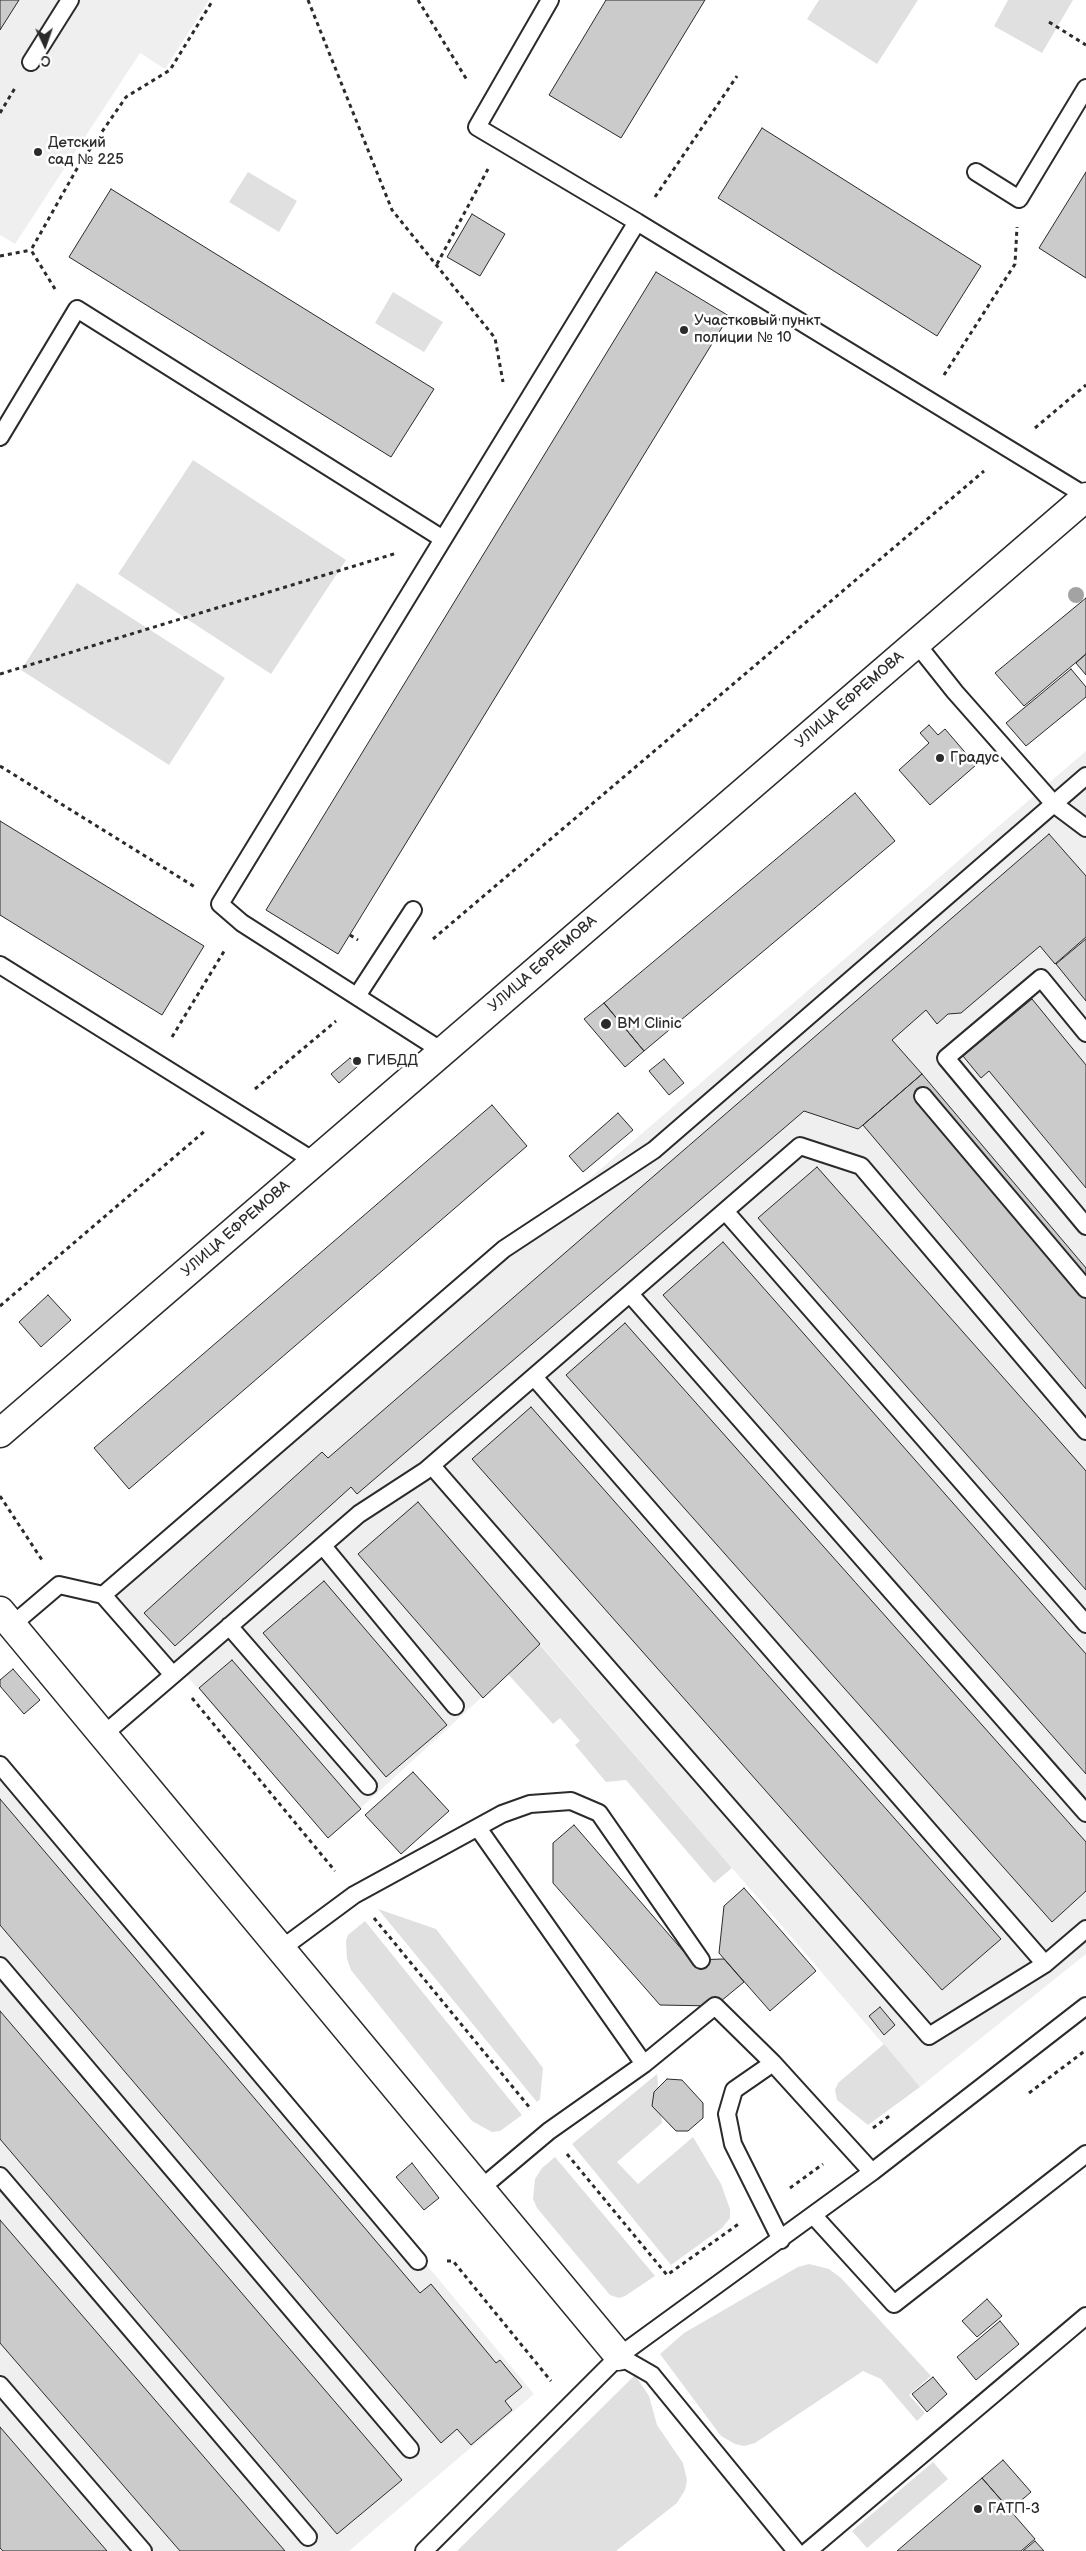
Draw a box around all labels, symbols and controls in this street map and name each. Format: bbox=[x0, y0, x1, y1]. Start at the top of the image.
north arrow bbox=[20, 20, 70, 70]
text: С bbox=[41, 52, 51, 69]
place label: Детский сад № 225 bbox=[48, 134, 124, 169]
marker: Детский сад № 225 bbox=[32, 146, 44, 158]
place label: Участковый пункт полиции № 10 bbox=[694, 312, 821, 347]
marker: Участковый пункт полиции № 10 bbox=[678, 324, 690, 336]
street label: УЛИЦА ЕФРЕМОВА bbox=[792, 648, 908, 752]
place label: Градус bbox=[950, 749, 999, 767]
marker: Градус bbox=[934, 752, 946, 764]
street label: УЛИЦА ЕФРЕМОВА bbox=[485, 912, 601, 1016]
place label: BM Clinic bbox=[617, 1015, 682, 1033]
marker: BM Clinic bbox=[599, 1017, 613, 1031]
place label: ГИБДД bbox=[367, 1052, 418, 1070]
marker: ГИБДД bbox=[351, 1055, 363, 1067]
street label: УЛИЦА ЕФРЕМОВА bbox=[178, 1177, 294, 1281]
place label: ГАТП-3 bbox=[988, 2500, 1040, 2518]
marker: ГАТП-3 bbox=[972, 2503, 984, 2515]

